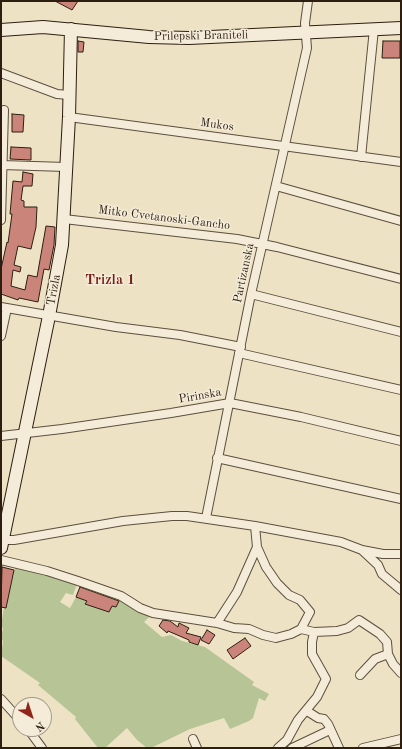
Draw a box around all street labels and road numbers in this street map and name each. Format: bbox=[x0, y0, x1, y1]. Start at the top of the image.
street label: Prilepski Braniteli bbox=[154, 28, 248, 44]
street label: Mukos bbox=[199, 116, 235, 134]
street label: Mitko Cvetanoski-Gancho bbox=[97, 203, 231, 233]
street label: Partizanska bbox=[231, 242, 257, 304]
street label: Trizla bbox=[44, 273, 64, 307]
street label: Pirinska bbox=[177, 385, 223, 407]

